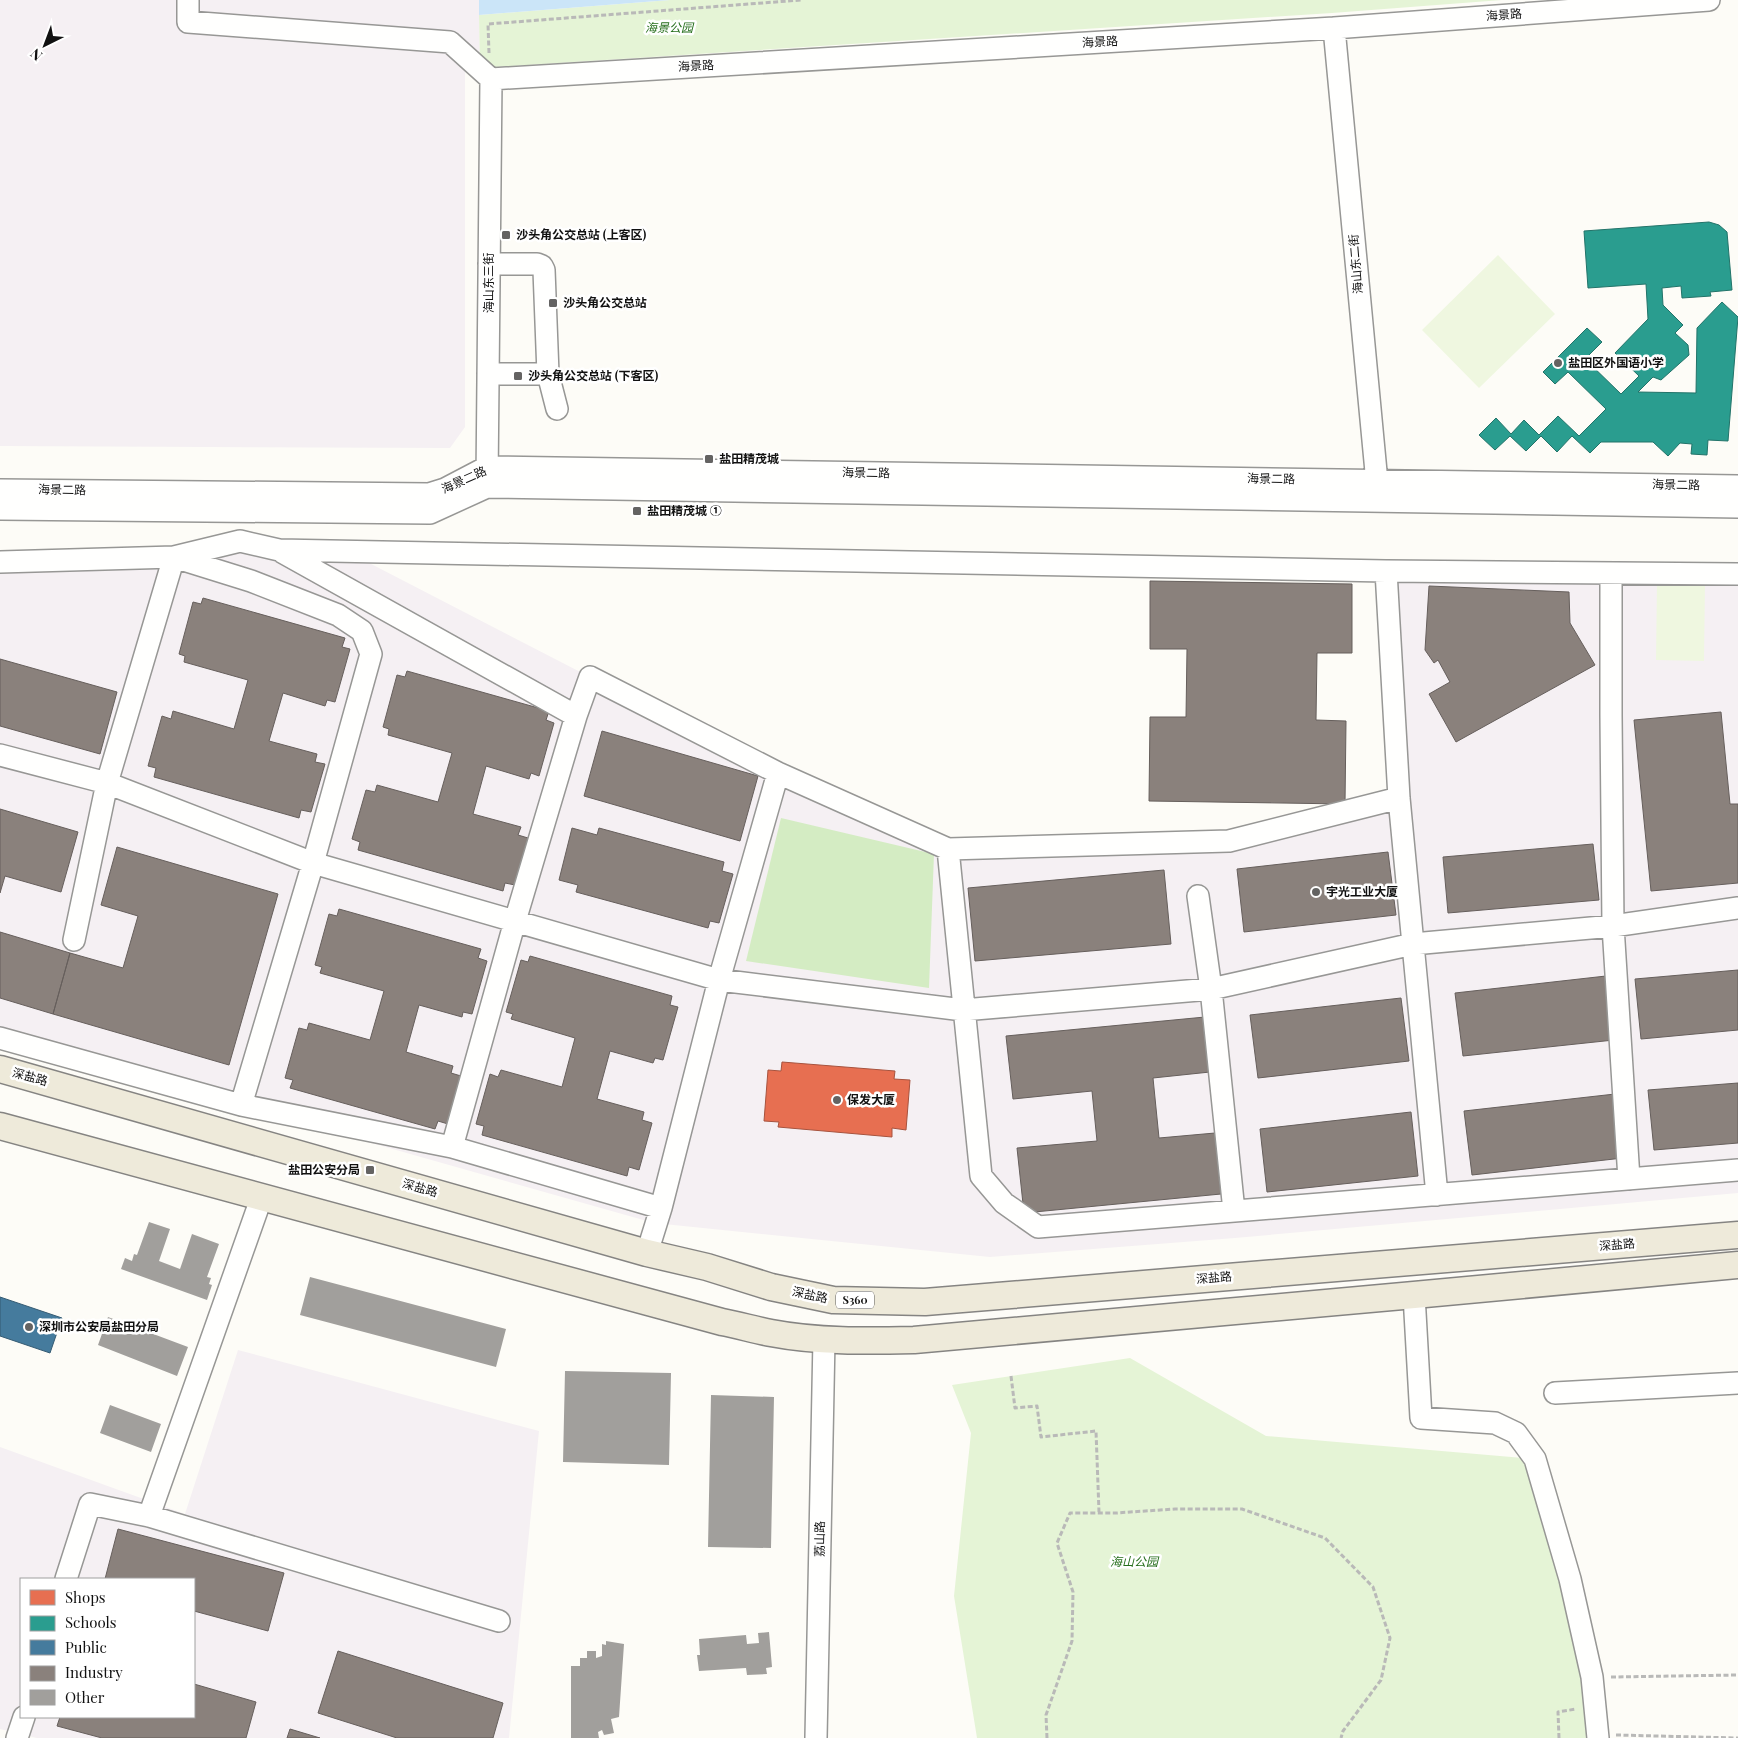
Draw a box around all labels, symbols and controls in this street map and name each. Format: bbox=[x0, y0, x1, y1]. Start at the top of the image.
street label: 海景路 bbox=[1485, 5, 1522, 23]
park label: 海景公园 bbox=[645, 19, 695, 35]
north arrow bbox=[20, 20, 70, 70]
street label: 海景路 bbox=[1082, 32, 1118, 50]
text: N bbox=[26, 45, 46, 65]
street label: 海景路 bbox=[678, 56, 714, 74]
place label: 沙头角公交总站 (上客区) bbox=[516, 226, 647, 242]
marker: 沙头角公交总站 (上客区) bbox=[500, 229, 512, 241]
street label: 海山东二街 bbox=[1344, 233, 1366, 295]
street label: 海山东三街 bbox=[480, 253, 496, 313]
place label: 沙头角公交总站 bbox=[563, 294, 647, 310]
marker: 沙头角公交总站 bbox=[547, 297, 559, 309]
place label: 盐田区外国语小学 bbox=[1568, 354, 1664, 370]
marker: 盐田区外国语小学 bbox=[1552, 357, 1564, 369]
place label: 沙头角公交总站 (下客区) bbox=[528, 367, 659, 383]
marker: 沙头角公交总站 (下客区) bbox=[512, 370, 524, 382]
place label: 盐田精茂城 bbox=[719, 450, 779, 466]
marker: 盐田精茂城 bbox=[703, 453, 715, 465]
street label: 海景二路 bbox=[438, 462, 489, 496]
street label: 海景二路 bbox=[842, 464, 890, 480]
street label: 海景二路 bbox=[1247, 470, 1295, 486]
street label: 海景二路 bbox=[1652, 476, 1700, 492]
street label: 海景二路 bbox=[38, 481, 86, 497]
place label: 盐田精茂城 ① bbox=[647, 502, 722, 518]
marker: 盐田精茂城 ① bbox=[631, 505, 643, 517]
place label: 宇光工业大厦 bbox=[1326, 883, 1398, 899]
marker: 宇光工业大厦 bbox=[1310, 886, 1322, 898]
street label: 深盐路 bbox=[11, 1064, 50, 1088]
place label: 保发大厦 bbox=[847, 1091, 895, 1107]
marker: 保发大厦 bbox=[831, 1094, 843, 1106]
place label: 盐田公安分局 bbox=[288, 1161, 360, 1177]
marker: 盐田公安分局 bbox=[364, 1164, 376, 1176]
street label: 深盐路 bbox=[401, 1174, 440, 1200]
street label: 深盐路 bbox=[1598, 1234, 1636, 1254]
street label: 深盐路 bbox=[1195, 1267, 1233, 1287]
street label: 深盐路 bbox=[791, 1282, 829, 1306]
road number: S360 bbox=[836, 1292, 874, 1308]
place label: 深圳市公安局盐田分局 bbox=[39, 1318, 159, 1334]
marker: 深圳市公安局盐田分局 bbox=[23, 1321, 35, 1333]
street label: 荔山路 bbox=[811, 1521, 827, 1557]
park label: 海山公园 bbox=[1110, 1553, 1160, 1569]
legend bbox=[20, 1578, 195, 1718]
text: Shops bbox=[65, 1587, 106, 1607]
text: Schools bbox=[65, 1612, 117, 1632]
text: Public bbox=[65, 1637, 107, 1657]
text: Industry bbox=[65, 1662, 123, 1682]
text: Other bbox=[65, 1687, 105, 1707]

